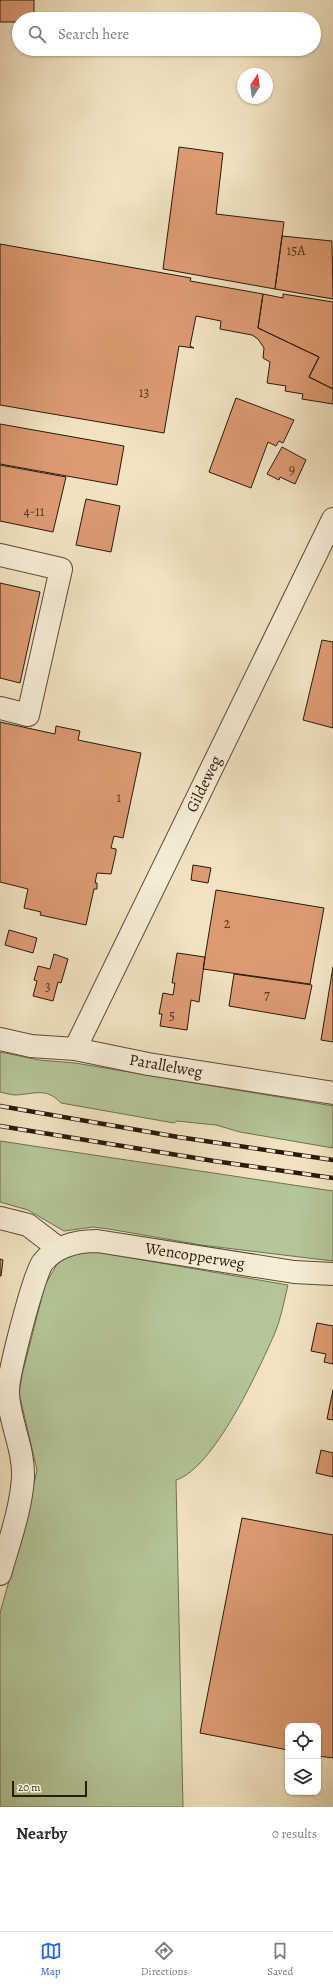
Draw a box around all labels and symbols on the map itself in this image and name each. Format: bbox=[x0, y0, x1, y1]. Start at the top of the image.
north arrow bbox=[237, 68, 273, 104]
house number: 15A bbox=[287, 241, 306, 260]
house number: 13 bbox=[139, 383, 149, 402]
house number: 9 bbox=[289, 460, 295, 479]
house number: 4-11 bbox=[23, 502, 45, 521]
street label: Gildeweg bbox=[181, 752, 227, 816]
house number: 1 bbox=[117, 788, 122, 807]
house number: 2 bbox=[224, 914, 231, 933]
house number: 3 bbox=[45, 977, 51, 996]
house number: 7 bbox=[264, 986, 270, 1005]
house number: 5 bbox=[169, 1006, 175, 1025]
street label: Parallelweg bbox=[127, 1049, 205, 1083]
street label: Wencopperweg bbox=[143, 1237, 246, 1275]
scale bar bbox=[12, 1779, 87, 1798]

